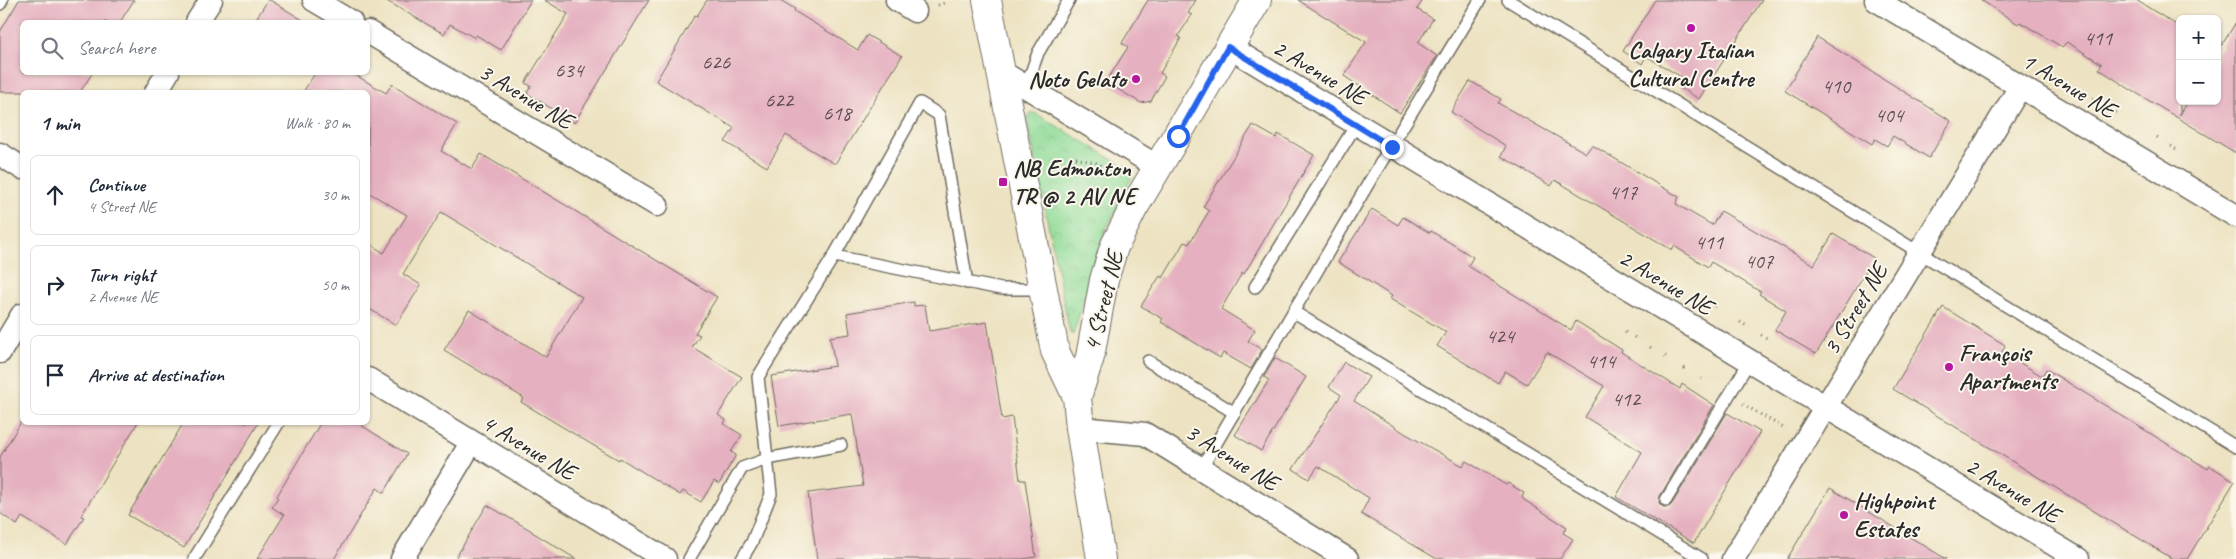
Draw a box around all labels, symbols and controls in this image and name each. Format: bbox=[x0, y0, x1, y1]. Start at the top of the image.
map controls bbox=[2176, 15, 2221, 105]
button: + bbox=[2176, 15, 2221, 60]
search box bbox=[20, 20, 370, 75]
marker: Calgary Italian Cultural Centre bbox=[1685, 22, 1697, 34]
house number: 411 bbox=[2084, 25, 2114, 51]
street label: 2 Avenue NE bbox=[1267, 32, 1375, 114]
icon: search bbox=[38, 34, 66, 62]
place label: Calgary Italian Cultural Centre bbox=[1628, 35, 1756, 93]
text: Search here bbox=[78, 36, 155, 60]
street label: 1 Avenue NE bbox=[2016, 45, 2124, 127]
house number: 626 bbox=[702, 49, 731, 75]
street label: 3 Avenue NE bbox=[473, 56, 581, 138]
house number: 634 bbox=[555, 57, 586, 83]
button: − bbox=[2176, 60, 2221, 105]
place label: Noto Gelato bbox=[1028, 64, 1128, 94]
marker: Noto Gelato bbox=[1130, 73, 1142, 85]
house number: 410 bbox=[1822, 73, 1852, 99]
house number: 622 bbox=[765, 87, 795, 113]
house number: 618 bbox=[823, 100, 854, 126]
house number: 404 bbox=[1875, 102, 1906, 128]
text: 1 min bbox=[40, 110, 80, 136]
text: Walk · 80 m bbox=[285, 113, 350, 133]
route start bbox=[1167, 125, 1190, 148]
route end bbox=[1381, 136, 1404, 159]
place label: NB Edmonton TR @ 2 AV NE bbox=[1013, 153, 1139, 211]
text: Continue bbox=[88, 173, 145, 197]
marker: NB Edmonton TR @ 2 AV NE bbox=[997, 176, 1009, 188]
house number: 417 bbox=[1609, 179, 1639, 205]
icon: ahead bbox=[41, 181, 69, 209]
text: 30 m bbox=[322, 185, 349, 205]
text: 4 Street NE bbox=[88, 197, 156, 217]
house number: 411 bbox=[1695, 229, 1725, 255]
street label: 2 Avenue NE bbox=[1613, 242, 1721, 324]
street label: 4 Street NE bbox=[1076, 245, 1131, 354]
house number: 407 bbox=[1745, 248, 1775, 274]
street label: 3 Street NE bbox=[1816, 255, 1896, 360]
text: Turn right bbox=[88, 263, 155, 287]
icon: right bbox=[41, 271, 69, 299]
text: 50 m bbox=[322, 275, 349, 295]
text: 2 Avenue NE bbox=[88, 287, 158, 307]
house number: 424 bbox=[1486, 323, 1517, 349]
place label: François Apartments bbox=[1959, 338, 2059, 396]
house number: 414 bbox=[1587, 348, 1618, 374]
icon: arrive bbox=[41, 361, 69, 389]
marker: François Apartments bbox=[1943, 361, 1955, 373]
text: Arrive at destination bbox=[88, 363, 224, 387]
house number: 412 bbox=[1612, 386, 1642, 412]
street label: 4 Avenue NE bbox=[476, 407, 584, 489]
street label: 3 Avenue NE bbox=[1180, 417, 1287, 499]
street label: 2 Avenue NE bbox=[1960, 450, 2068, 532]
place label: Highpoint Estates bbox=[1854, 486, 1937, 544]
marker: Highpoint Estates bbox=[1838, 509, 1850, 521]

